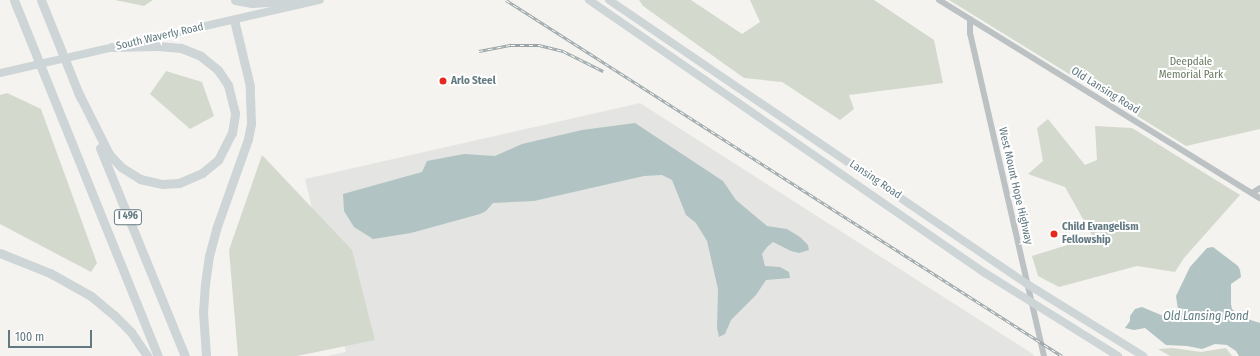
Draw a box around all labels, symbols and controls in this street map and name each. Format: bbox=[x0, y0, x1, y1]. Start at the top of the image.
street label: South Waverly Road bbox=[115, 21, 205, 53]
park label: Deepdale Memorial Park bbox=[1159, 56, 1223, 82]
street label: Old Lansing Road bbox=[1068, 65, 1142, 117]
place label: Arlo Steel bbox=[451, 74, 496, 88]
marker: Arlo Steel bbox=[438, 76, 448, 86]
street label: West Mount Hope Highway bbox=[995, 126, 1035, 246]
street label: Lansing Road bbox=[847, 158, 903, 202]
road number: I 496 bbox=[113, 209, 143, 225]
place label: Child Evangelism Fellowship bbox=[1062, 221, 1139, 247]
marker: Child Evangelism Fellowship bbox=[1049, 229, 1059, 239]
water label: Old Lansing Pond bbox=[1163, 310, 1249, 324]
scale bar bbox=[10, 322, 94, 348]
text: 100 m bbox=[15, 330, 44, 344]

